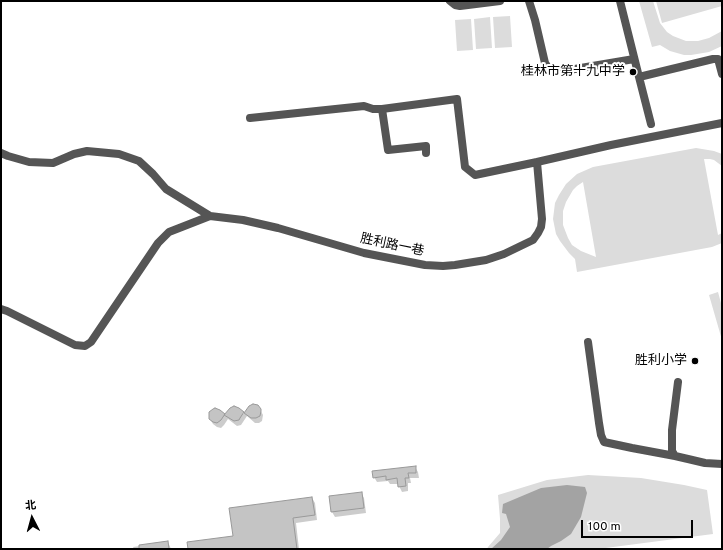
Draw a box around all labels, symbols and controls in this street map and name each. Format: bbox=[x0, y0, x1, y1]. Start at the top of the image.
place label: 桂林市第十九中学 bbox=[521, 64, 625, 80]
marker: 桂林市第十九中学 bbox=[628, 67, 638, 77]
street label: 胜利路一巷 bbox=[359, 232, 425, 260]
place label: 胜利小学 bbox=[635, 353, 687, 369]
marker: 胜利小学 bbox=[690, 356, 700, 366]
north arrow bbox=[12, 498, 52, 538]
text: 北 bbox=[25, 499, 37, 514]
scale bar bbox=[583, 512, 695, 538]
text: 100 m bbox=[588, 519, 621, 535]

